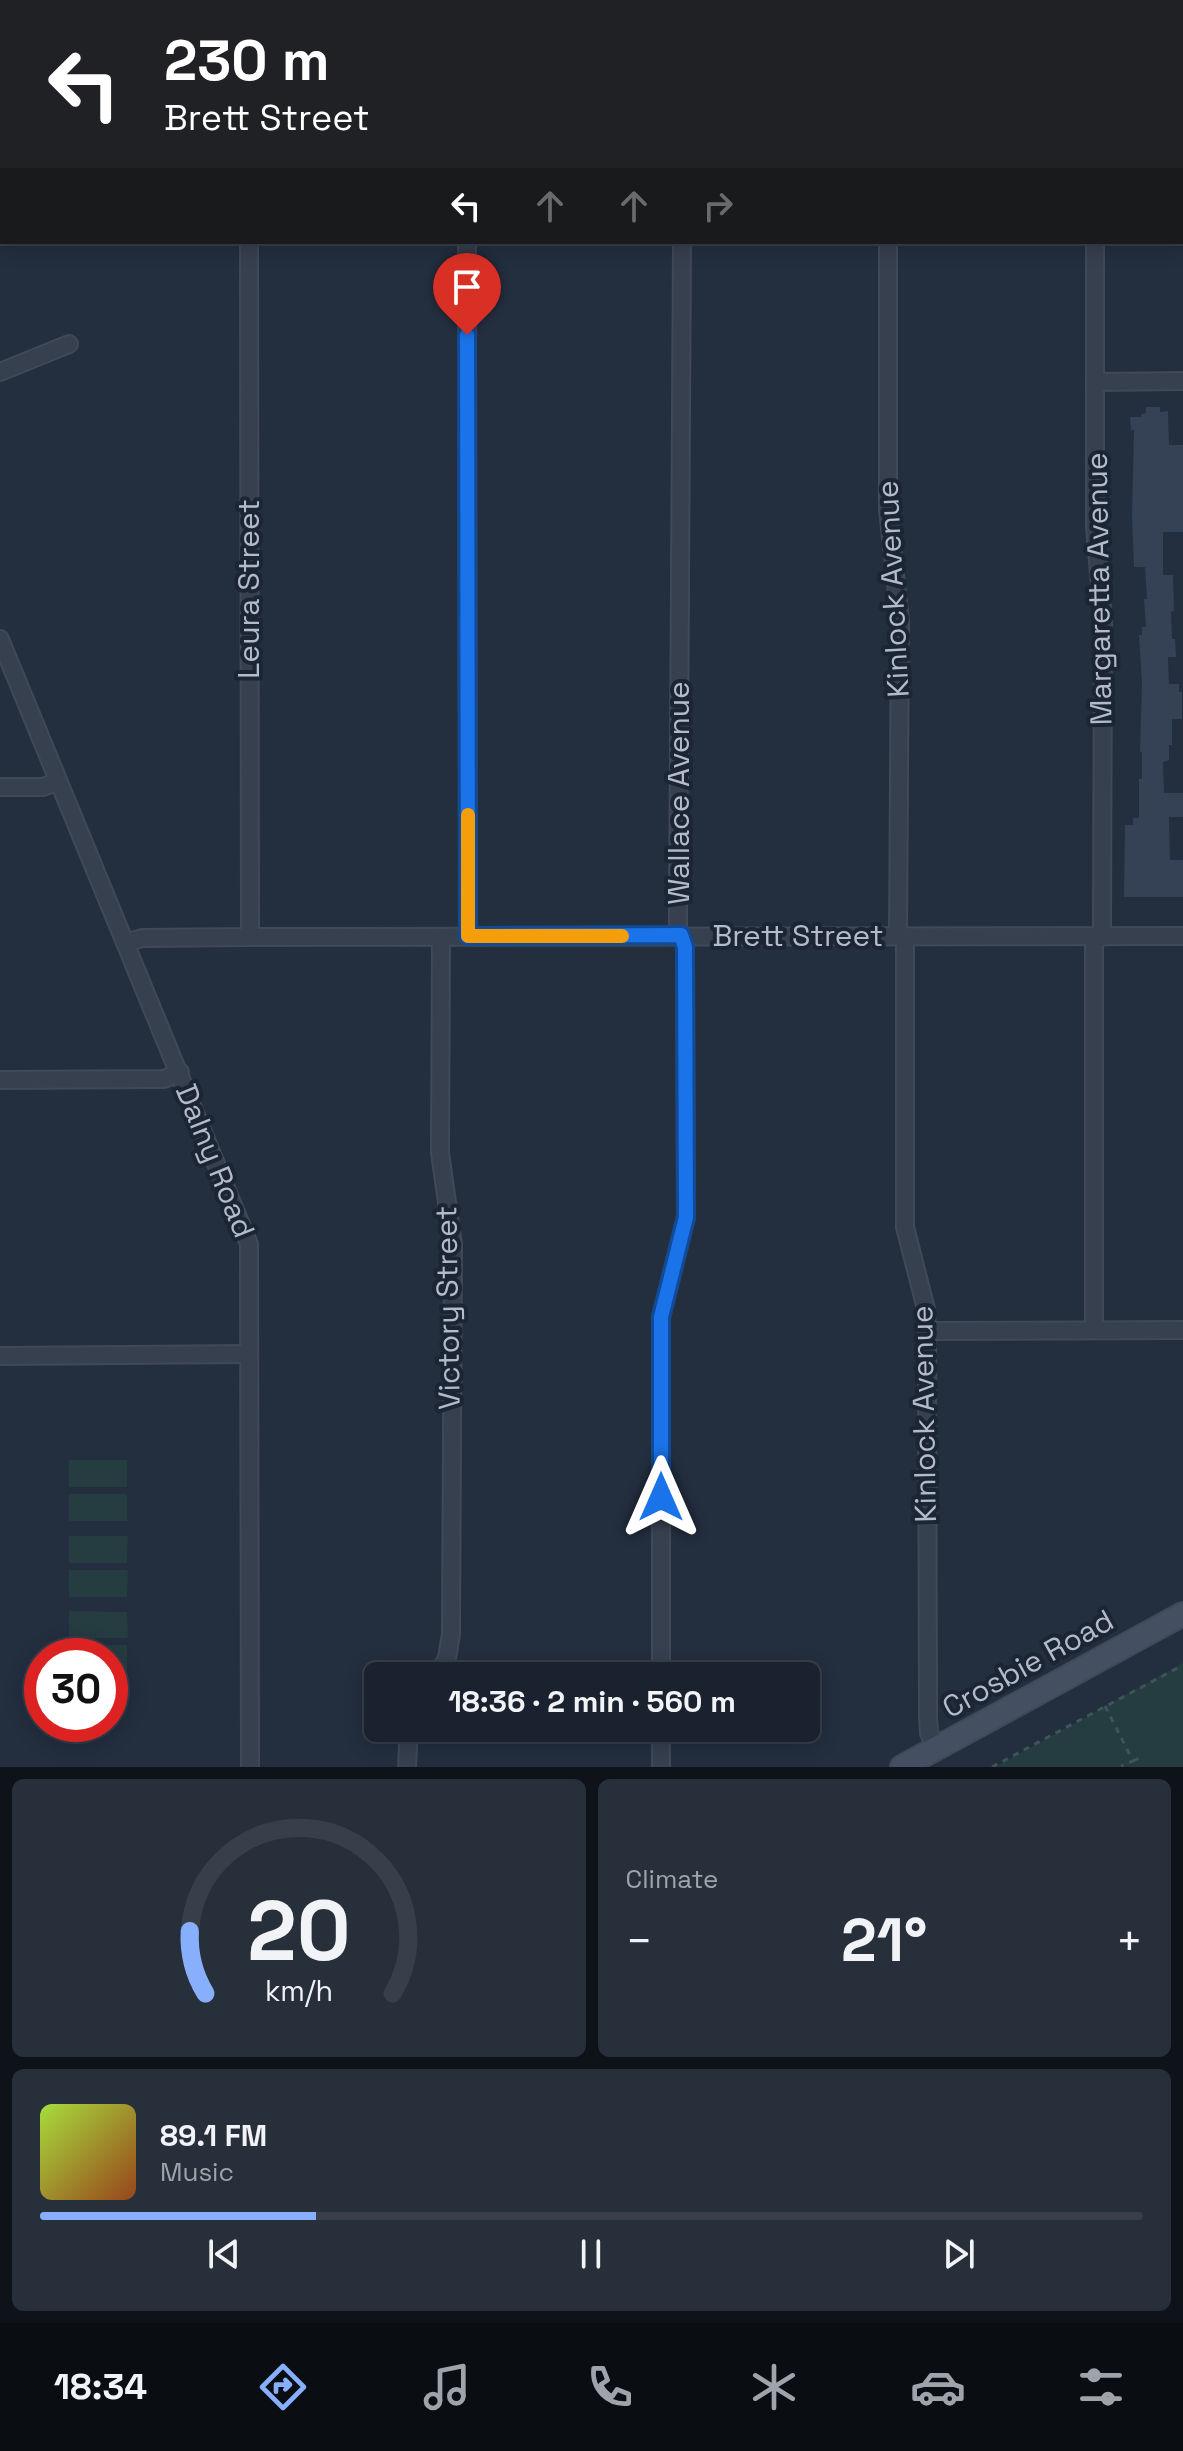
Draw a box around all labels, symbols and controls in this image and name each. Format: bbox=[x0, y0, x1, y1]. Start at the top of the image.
text: 230 m bbox=[164, 25, 330, 96]
icon: left bbox=[32, 32, 136, 136]
text: Brett Street bbox=[164, 95, 369, 141]
icon: left bbox=[444, 184, 488, 228]
icon: ahead bbox=[528, 184, 572, 228]
icon: ahead bbox=[612, 184, 656, 228]
icon: right bbox=[696, 184, 740, 228]
pin bbox=[433, 253, 501, 335]
icon: arrive bbox=[445, 265, 489, 309]
street label: Margaretta Avenue bbox=[1077, 452, 1120, 726]
street label: Kinlock Avenue bbox=[867, 480, 918, 699]
street label: Leura Street bbox=[229, 499, 268, 679]
street label: Wallace Avenue bbox=[659, 681, 698, 905]
street label: Brett Street bbox=[712, 916, 884, 955]
street label: Dalny Road bbox=[167, 1078, 264, 1243]
street label: Victory Street bbox=[426, 1206, 469, 1410]
street label: Kinlock Avenue bbox=[902, 1305, 945, 1523]
position arrow bbox=[619, 1455, 703, 1539]
street label: Crosbie Road bbox=[935, 1600, 1120, 1727]
speed limit sign: 30 bbox=[24, 1638, 128, 1742]
text: 18:36 · 2 min · 560 m bbox=[448, 1682, 736, 1721]
text: Climate bbox=[626, 1862, 718, 1896]
text: 20 bbox=[247, 1878, 350, 1984]
text: 21° bbox=[841, 1902, 927, 1979]
text: − bbox=[626, 1913, 653, 1969]
text: + bbox=[1116, 1913, 1143, 1969]
text: km/h bbox=[265, 1973, 333, 2009]
text: 89.1 FM bbox=[160, 2116, 267, 2155]
text: Music bbox=[160, 2155, 234, 2189]
icon: previous bbox=[202, 2232, 246, 2276]
icon: pause bbox=[569, 2232, 613, 2276]
icon: next bbox=[937, 2232, 981, 2276]
icon: directions bbox=[255, 2359, 311, 2415]
icon: music bbox=[419, 2359, 475, 2415]
icon: phone bbox=[582, 2359, 638, 2415]
icon: climate bbox=[746, 2359, 802, 2415]
icon: car bbox=[910, 2359, 966, 2415]
icon: filters bbox=[1073, 2359, 1129, 2415]
text: 18:34 bbox=[54, 2364, 147, 2410]

